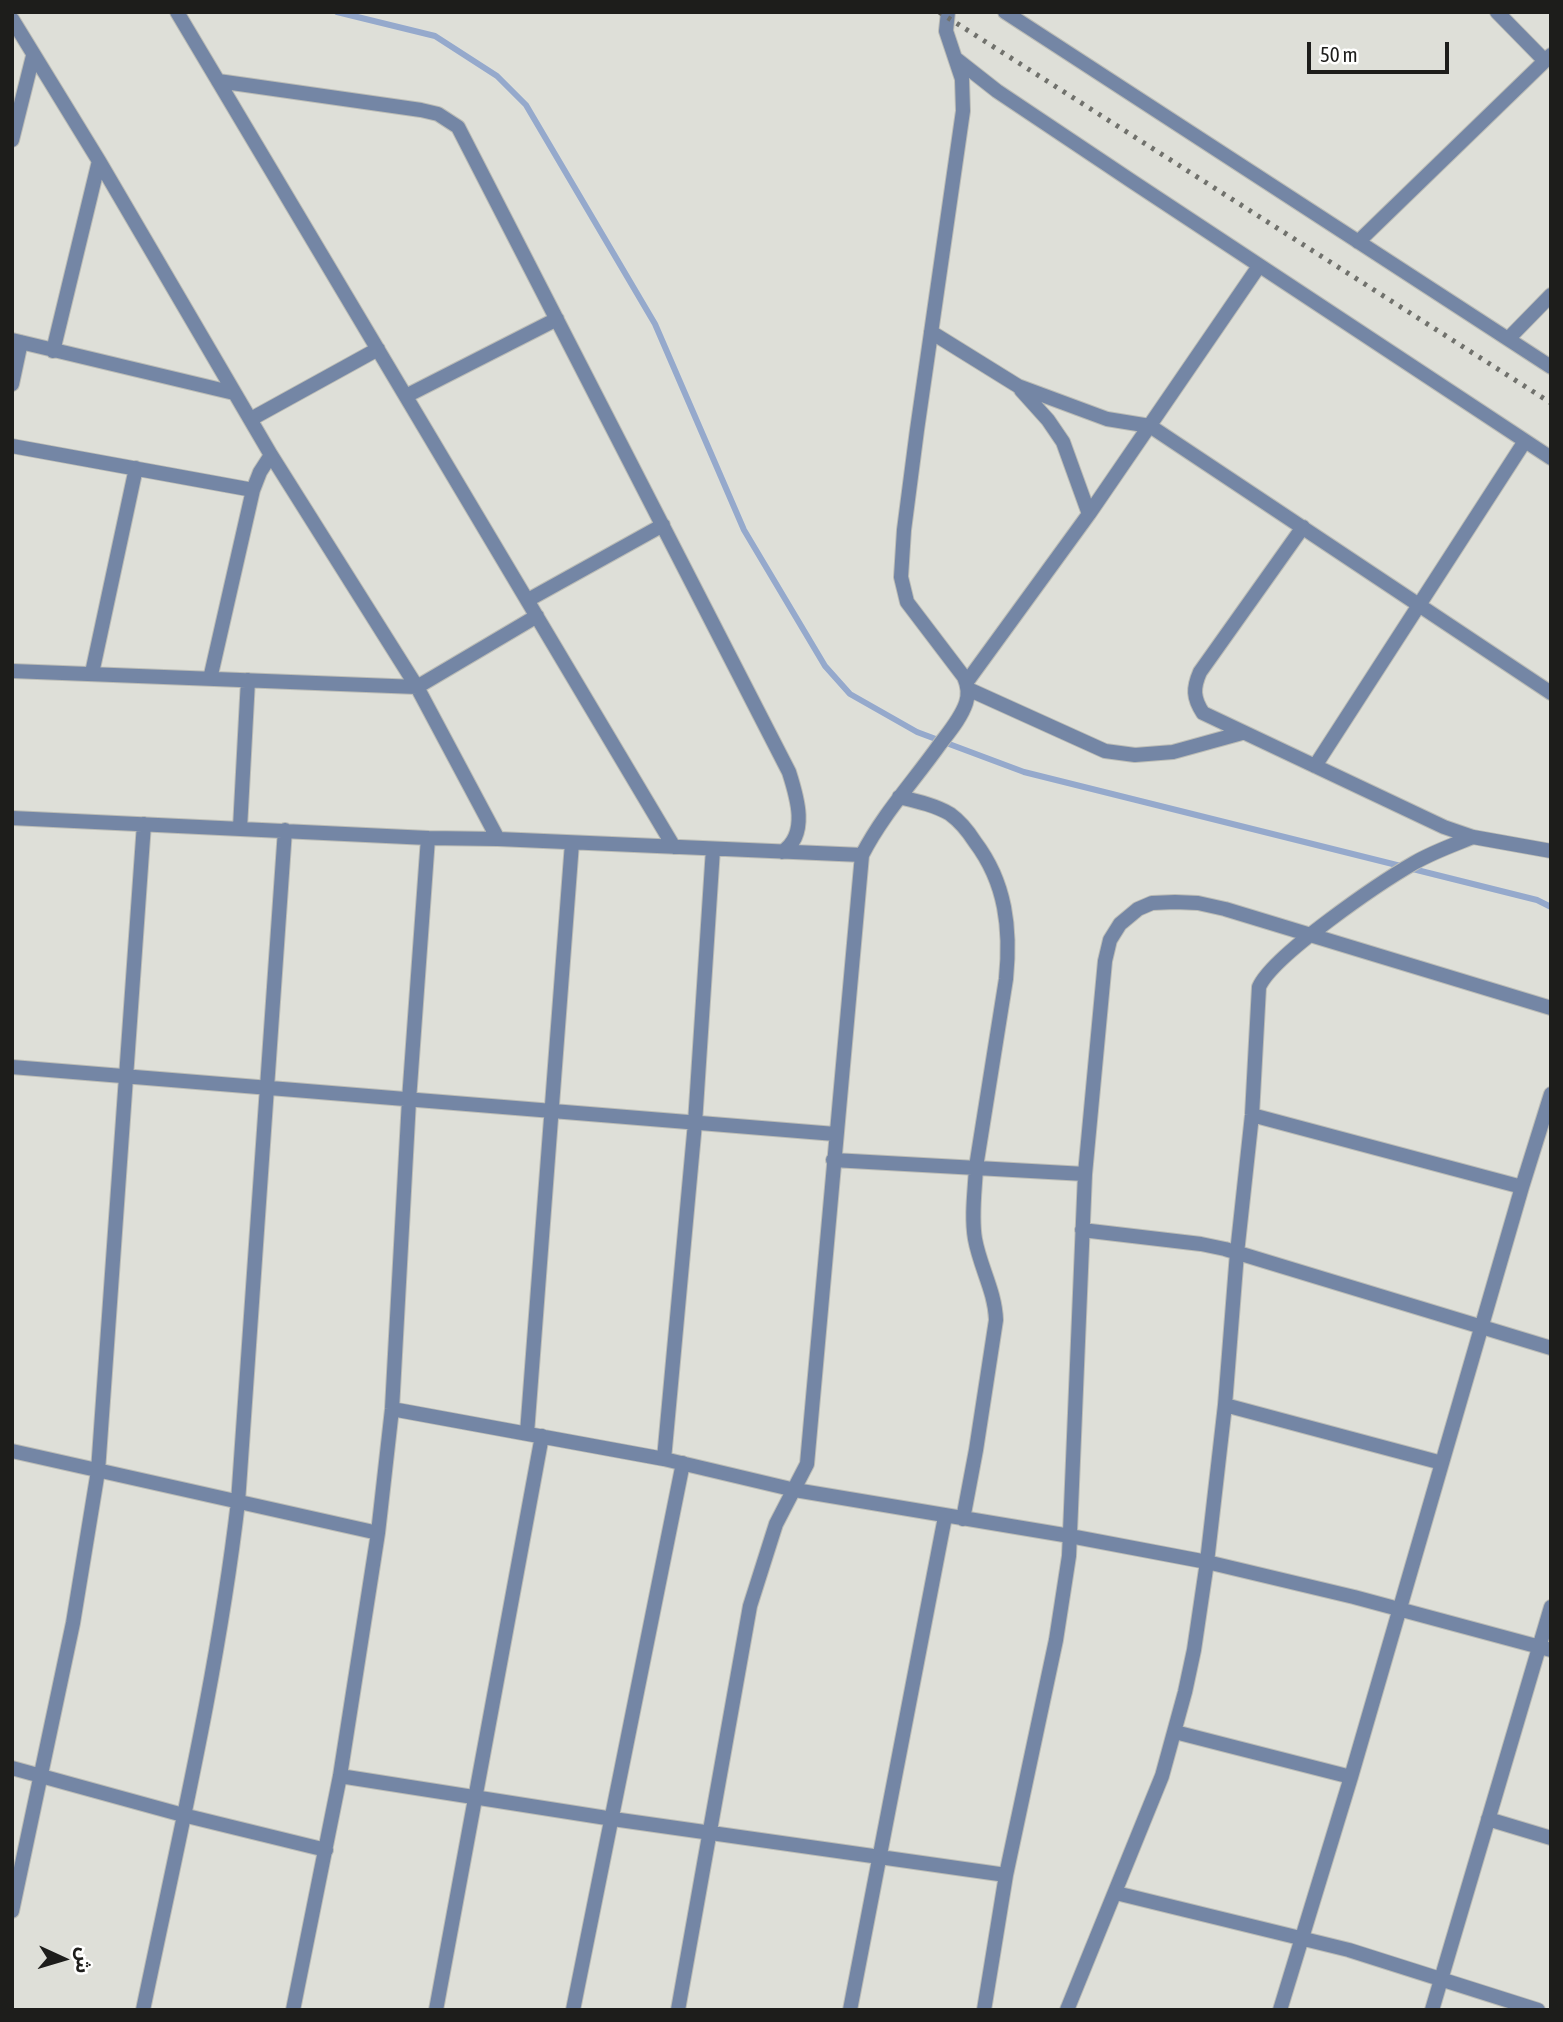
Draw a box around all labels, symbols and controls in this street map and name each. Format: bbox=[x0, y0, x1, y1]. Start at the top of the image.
scale bar bbox=[1311, 28, 1453, 72]
text: 50 m bbox=[1320, 42, 1358, 66]
north arrow bbox=[28, 1924, 98, 1994]
text: ش bbox=[72, 1947, 96, 1974]

